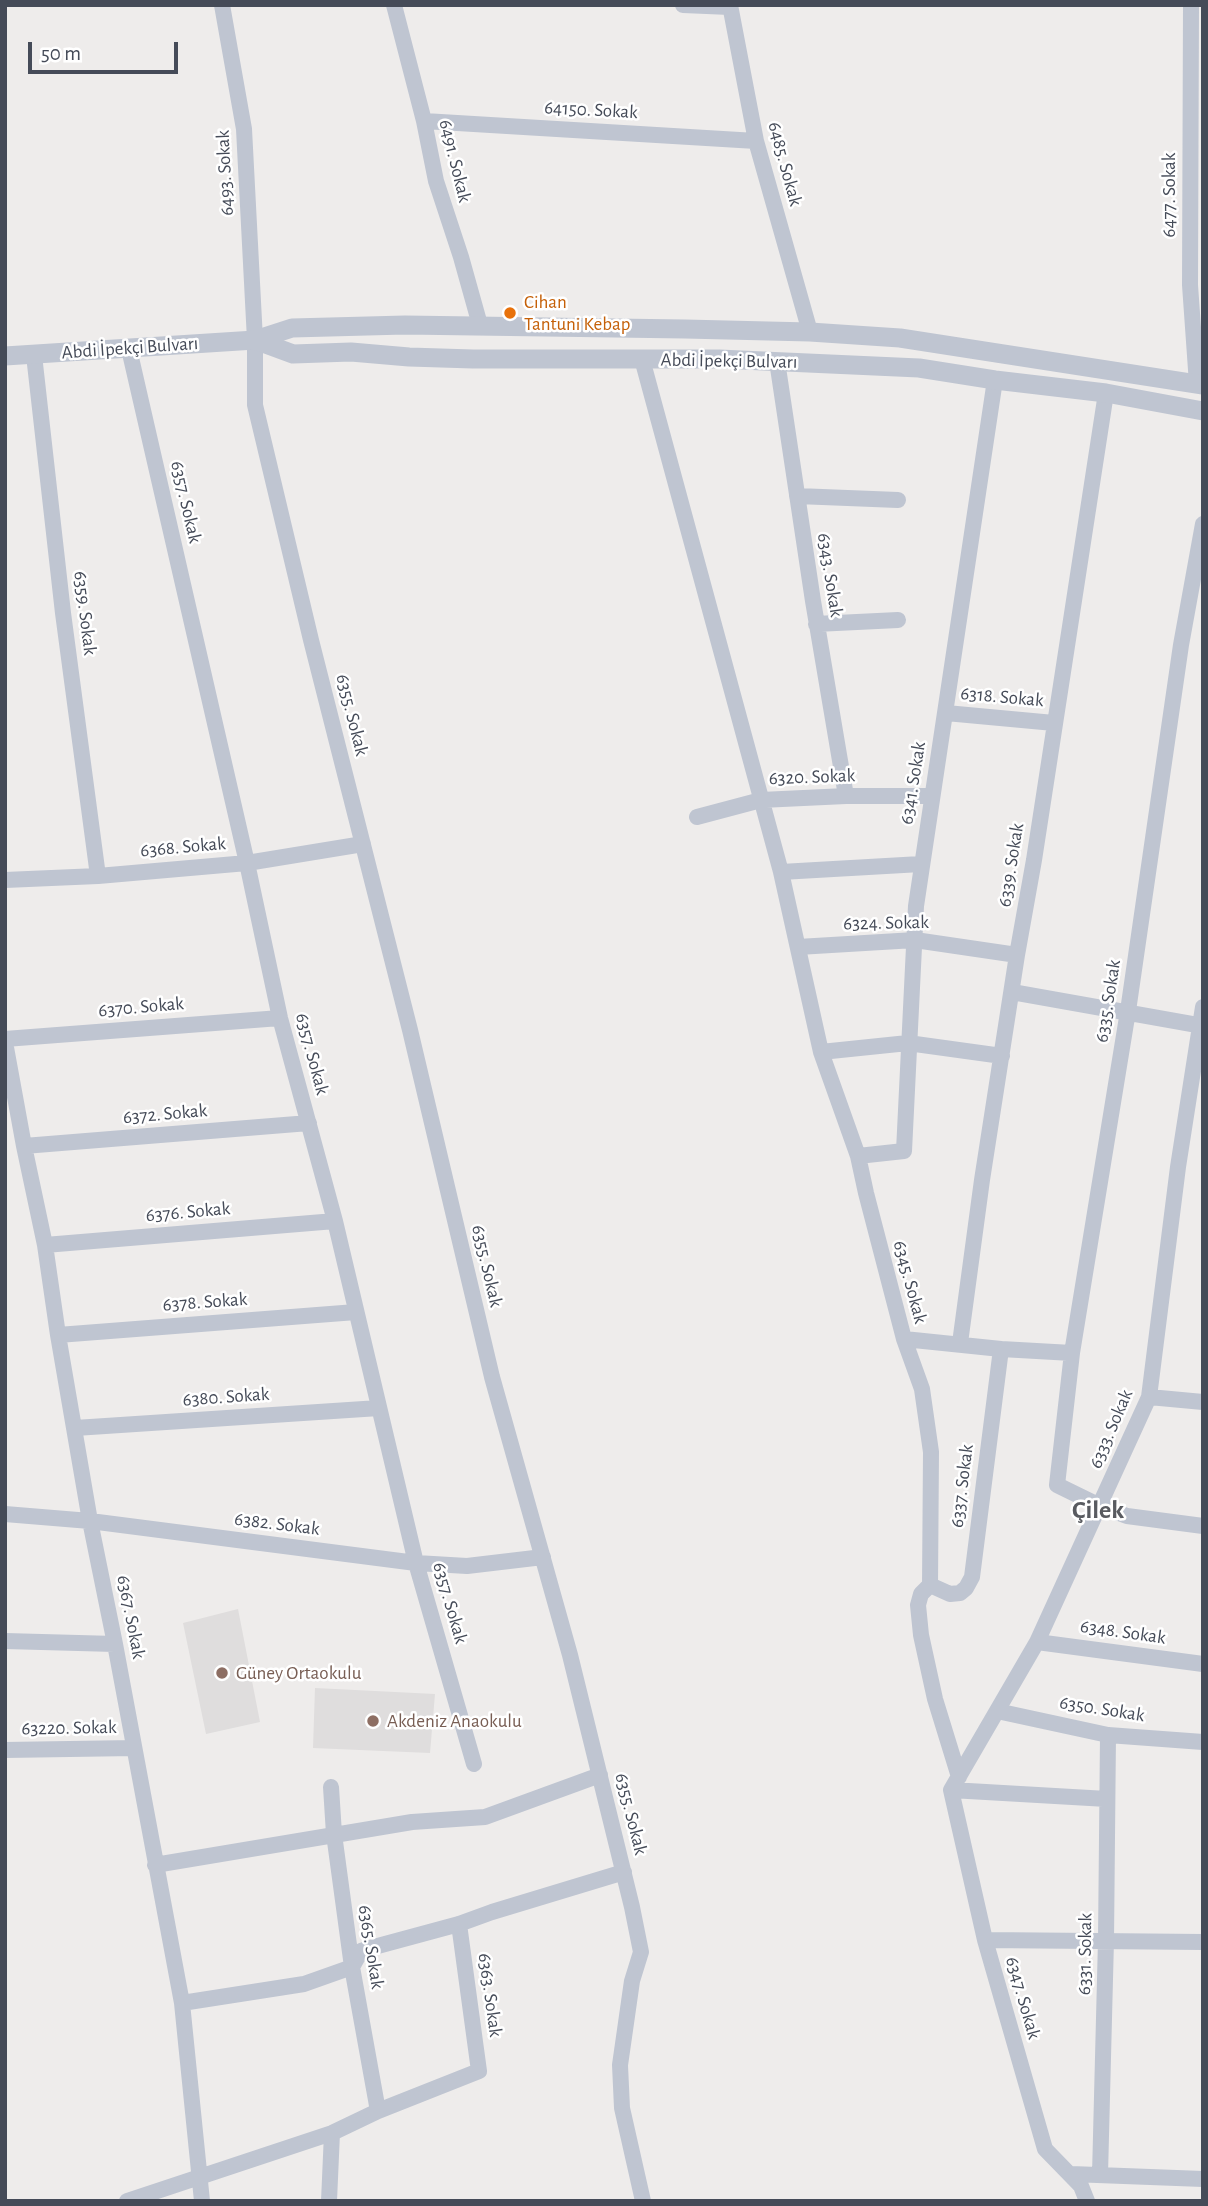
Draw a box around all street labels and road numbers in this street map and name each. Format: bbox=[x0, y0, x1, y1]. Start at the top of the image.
street label: 64150. Sokak bbox=[544, 96, 638, 124]
street label: 6491. Sokak bbox=[434, 117, 476, 205]
street label: 6485. Sokak bbox=[763, 119, 807, 209]
street label: 6493. Sokak bbox=[211, 129, 239, 217]
street label: 6477. Sokak bbox=[1158, 152, 1180, 238]
street label: Abdi İpekçi Bulvarı bbox=[61, 332, 199, 364]
street label: Abdi İpekçi Bulvarı bbox=[660, 348, 798, 374]
street label: 6357. Sokak bbox=[165, 459, 207, 545]
street label: 6343. Sokak bbox=[812, 531, 848, 619]
street label: 6359. Sokak bbox=[69, 570, 101, 656]
street label: 6355. Sokak bbox=[331, 672, 373, 758]
street label: 6318. Sokak bbox=[959, 682, 1045, 712]
street label: 6341. Sokak bbox=[895, 740, 931, 826]
street label: 6320. Sokak bbox=[768, 764, 856, 790]
street label: 6339. Sokak bbox=[993, 821, 1029, 909]
street label: 6368. Sokak bbox=[139, 832, 227, 862]
street label: 6324. Sokak bbox=[843, 911, 929, 935]
street label: 6335. Sokak bbox=[1090, 958, 1126, 1044]
street label: 6370. Sokak bbox=[97, 992, 185, 1022]
street label: 6357. Sokak bbox=[290, 1011, 334, 1097]
street label: 6372. Sokak bbox=[122, 1099, 208, 1129]
street label: 6376. Sokak bbox=[145, 1197, 231, 1227]
street label: 6355. Sokak bbox=[466, 1223, 508, 1309]
street label: 6345. Sokak bbox=[888, 1238, 932, 1326]
street label: 6378. Sokak bbox=[162, 1288, 248, 1316]
street label: 6380. Sokak bbox=[182, 1383, 270, 1411]
street label: 6333. Sokak bbox=[1084, 1386, 1138, 1472]
street label: 6337. Sokak bbox=[946, 1443, 978, 1529]
street label: 6382. Sokak bbox=[233, 1507, 321, 1541]
street label: 6357. Sokak bbox=[427, 1560, 473, 1646]
street label: 6367. Sokak bbox=[112, 1573, 150, 1661]
street label: 6348. Sokak bbox=[1079, 1615, 1167, 1649]
street label: 6350. Sokak bbox=[1058, 1691, 1146, 1727]
street label: 63220. Sokak bbox=[21, 1716, 117, 1740]
street label: 6355. Sokak bbox=[610, 1771, 652, 1857]
street label: 6365. Sokak bbox=[353, 1903, 389, 1991]
street label: 6331. Sokak bbox=[1073, 1913, 1097, 1995]
street label: 6363. Sokak bbox=[473, 1952, 507, 2038]
street label: 6347. Sokak bbox=[1000, 1954, 1046, 2042]

